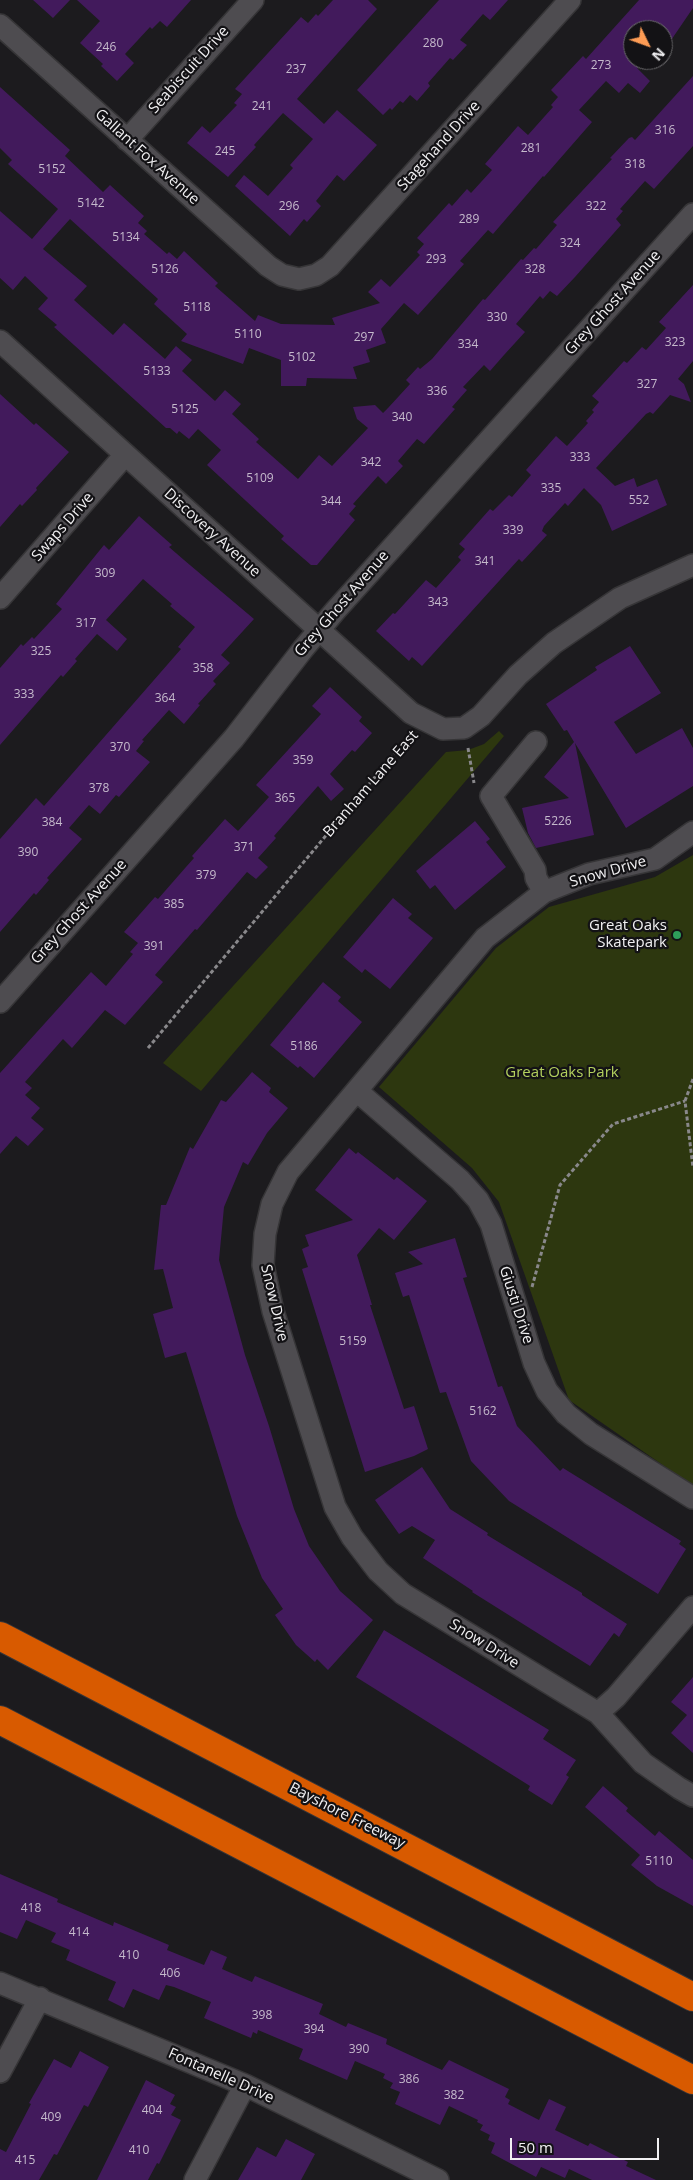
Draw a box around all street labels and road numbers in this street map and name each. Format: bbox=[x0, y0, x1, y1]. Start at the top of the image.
street label: Seabiscuit Drive bbox=[145, 23, 233, 117]
street label: Stagehand Drive bbox=[394, 97, 484, 195]
street label: Gallant Fox Avenue bbox=[91, 105, 203, 209]
street label: Grey Ghost Avenue bbox=[561, 247, 665, 359]
street label: Discovery Avenue bbox=[160, 485, 264, 581]
street label: Swaps Drive bbox=[28, 489, 98, 565]
street label: Grey Ghost Avenue bbox=[291, 547, 393, 661]
street label: Branham Lane East bbox=[320, 727, 422, 841]
street label: Snow Drive bbox=[568, 853, 648, 891]
street label: Grey Ghost Avenue bbox=[27, 856, 131, 968]
street label: Snow Drive bbox=[256, 1263, 292, 1343]
street label: Giusti Drive bbox=[495, 1264, 537, 1346]
street label: Snow Drive bbox=[446, 1616, 522, 1672]
street label: Bayshore Freeway bbox=[286, 1779, 408, 1853]
street label: Fontanelle Drive bbox=[165, 2045, 277, 2107]

